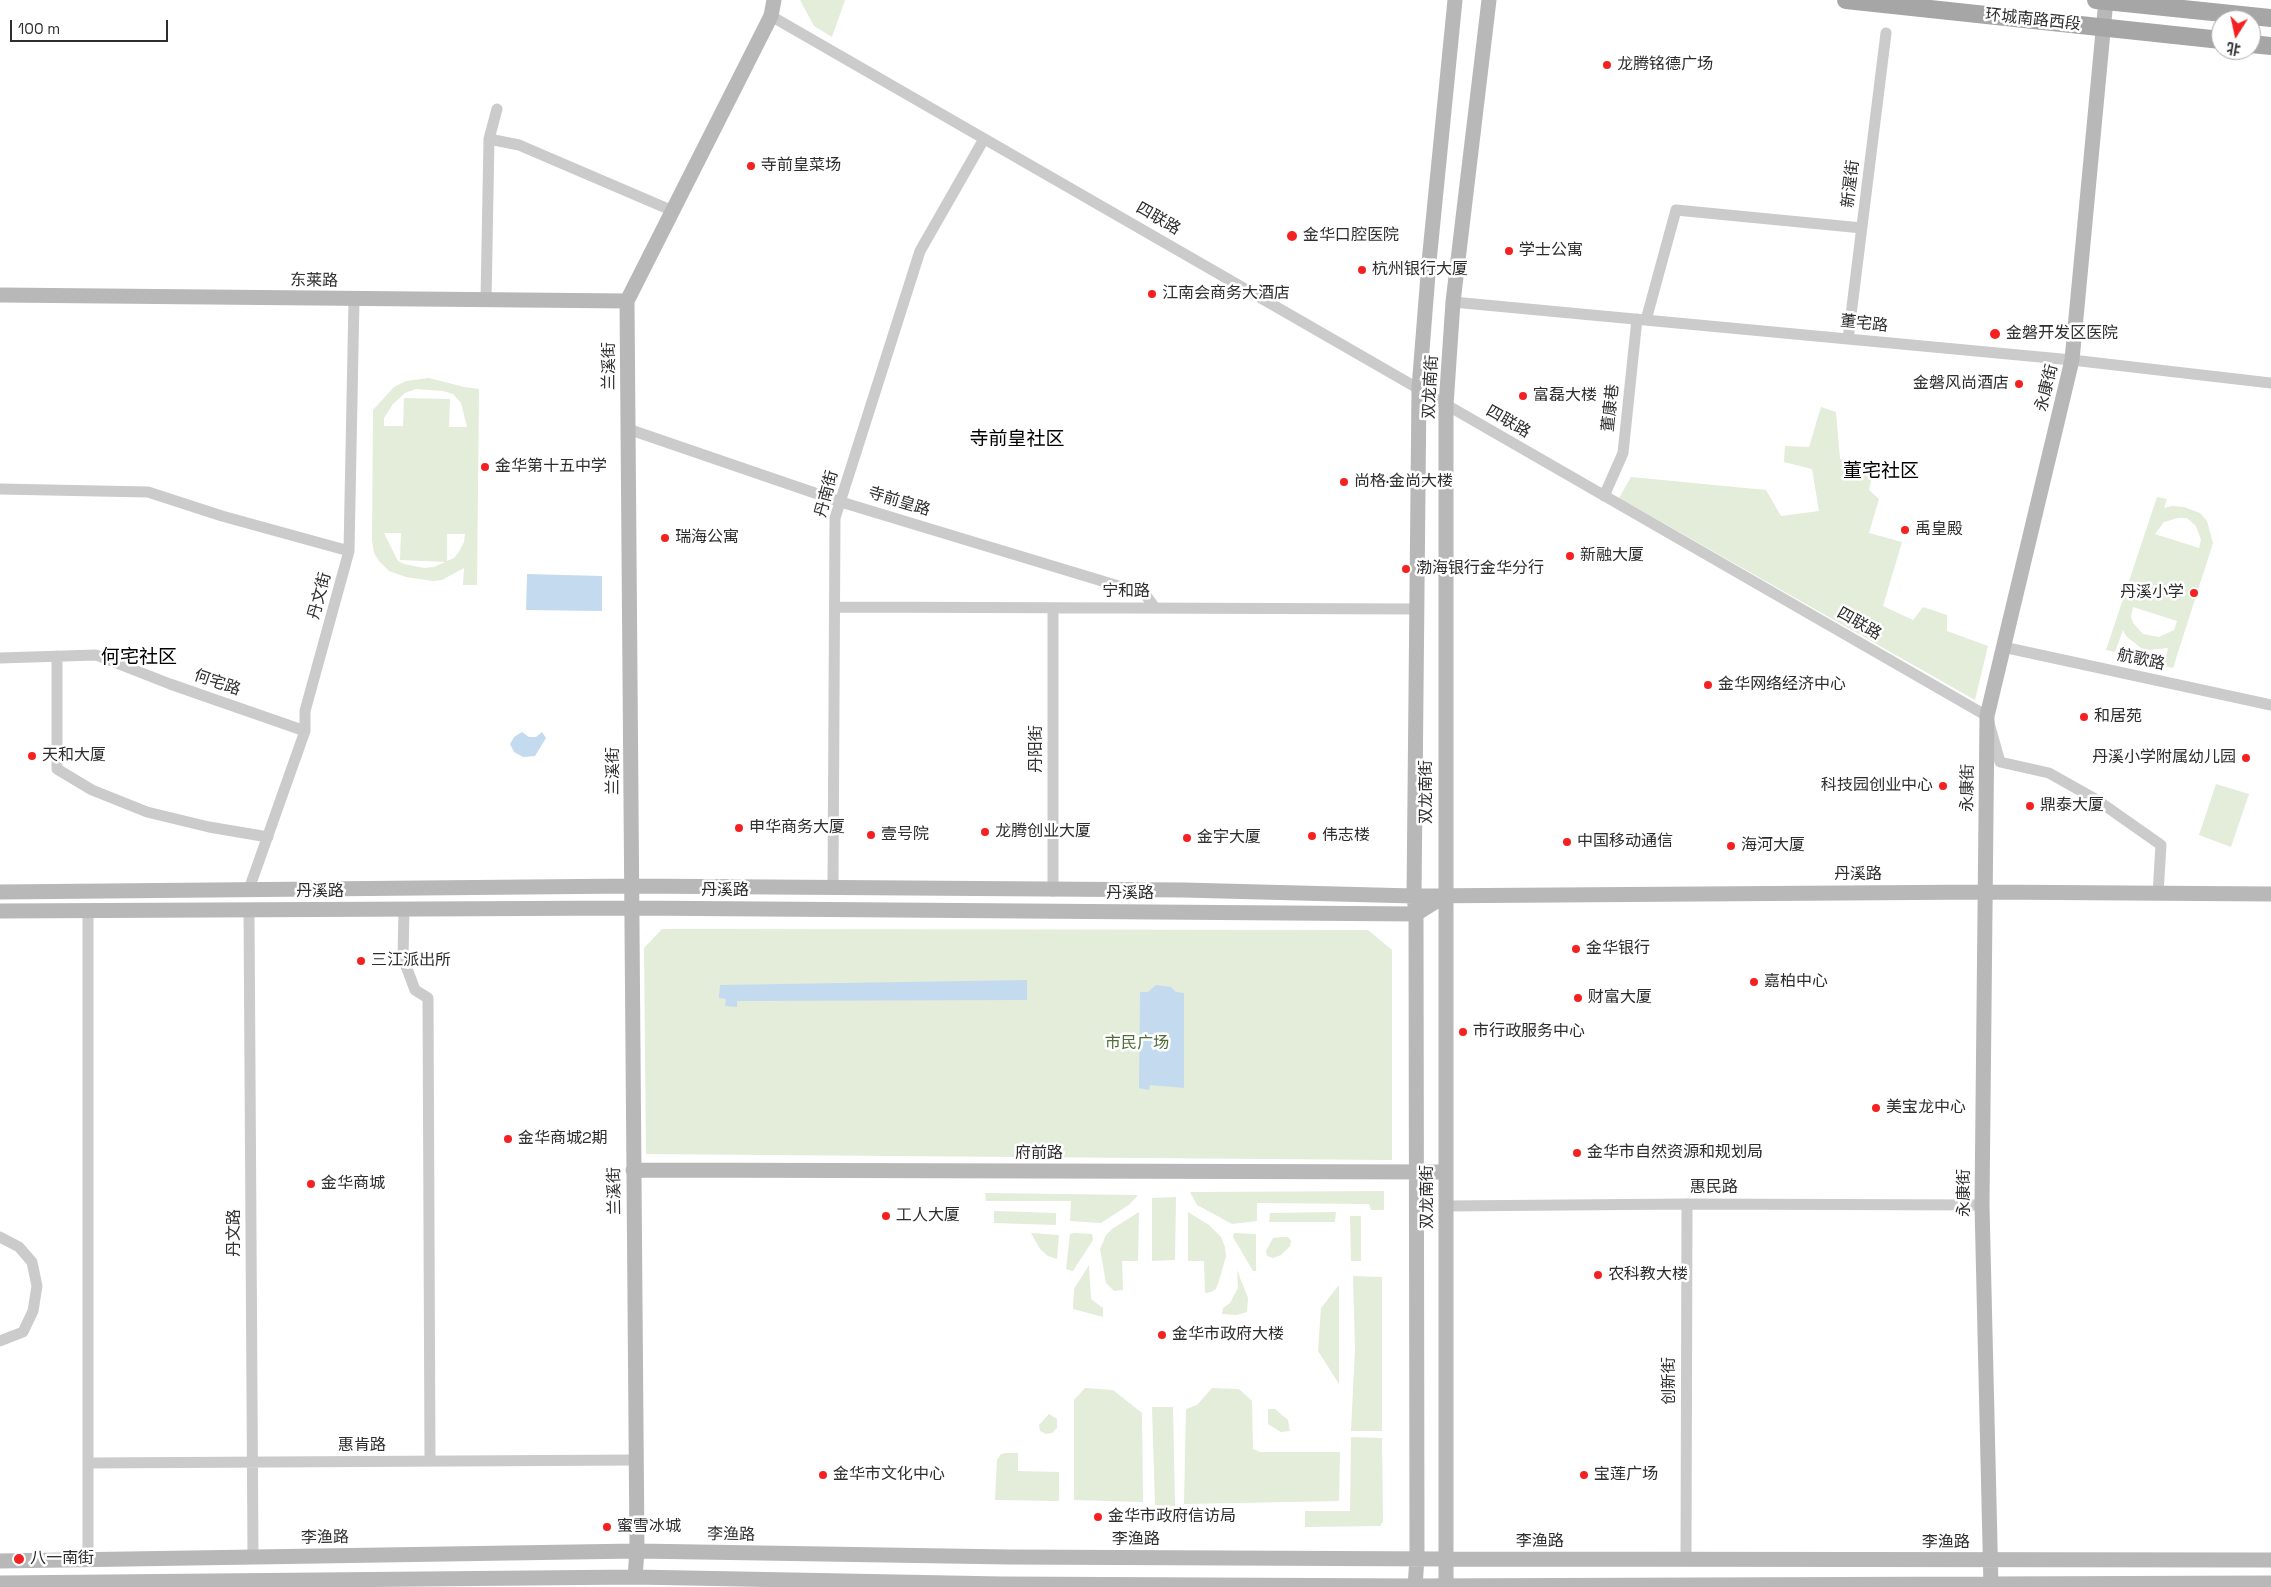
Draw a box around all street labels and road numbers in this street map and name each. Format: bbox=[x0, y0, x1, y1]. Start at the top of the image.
street label: 环城南路西段 bbox=[1984, 5, 2082, 35]
street label: 新渥街 bbox=[1839, 159, 1863, 209]
street label: 四联路 bbox=[1132, 199, 1184, 239]
street label: 东莱路 bbox=[290, 271, 338, 291]
street label: 董宅路 bbox=[1839, 312, 1889, 336]
street label: 兰溪街 bbox=[600, 342, 620, 390]
street label: 双龙南街 bbox=[1420, 355, 1442, 419]
street label: 永康街 bbox=[2032, 362, 2062, 414]
street label: 董康巷 bbox=[1599, 383, 1623, 433]
street label: 四联路 bbox=[1482, 402, 1534, 442]
street label: 丹南街 bbox=[812, 468, 842, 520]
street label: 寺前皇路 bbox=[866, 483, 932, 521]
street label: 丹文街 bbox=[305, 570, 335, 622]
street label: 宁和路 bbox=[1102, 582, 1150, 602]
street label: 四联路 bbox=[1833, 604, 1885, 644]
street label: 航歌路 bbox=[2116, 646, 2166, 674]
street label: 何宅路 bbox=[191, 666, 243, 700]
street label: 丹阳街 bbox=[1027, 725, 1047, 773]
street label: 兰溪街 bbox=[604, 747, 624, 795]
street label: 双龙南街 bbox=[1417, 760, 1437, 824]
street label: 永康街 bbox=[1958, 764, 1978, 812]
street label: 丹溪路 bbox=[1834, 865, 1882, 885]
street label: 丹溪路 bbox=[701, 881, 749, 901]
street label: 丹溪路 bbox=[296, 882, 344, 902]
street label: 丹溪路 bbox=[1106, 884, 1154, 904]
street label: 府前路 bbox=[1015, 1144, 1063, 1164]
street label: 双龙南街 bbox=[1418, 1165, 1438, 1229]
street label: 兰溪街 bbox=[605, 1167, 625, 1215]
street label: 永康街 bbox=[1955, 1169, 1975, 1217]
street label: 惠民路 bbox=[1690, 1178, 1738, 1198]
street label: 丹文路 bbox=[225, 1209, 245, 1257]
street label: 创新街 bbox=[1660, 1357, 1680, 1405]
street label: 惠肯路 bbox=[338, 1436, 386, 1456]
street label: 李渔路 bbox=[707, 1525, 755, 1545]
street label: 李渔路 bbox=[301, 1528, 349, 1548]
street label: 李渔路 bbox=[1112, 1530, 1160, 1550]
street label: 李渔路 bbox=[1516, 1532, 1564, 1552]
street label: 李渔路 bbox=[1922, 1533, 1970, 1553]

